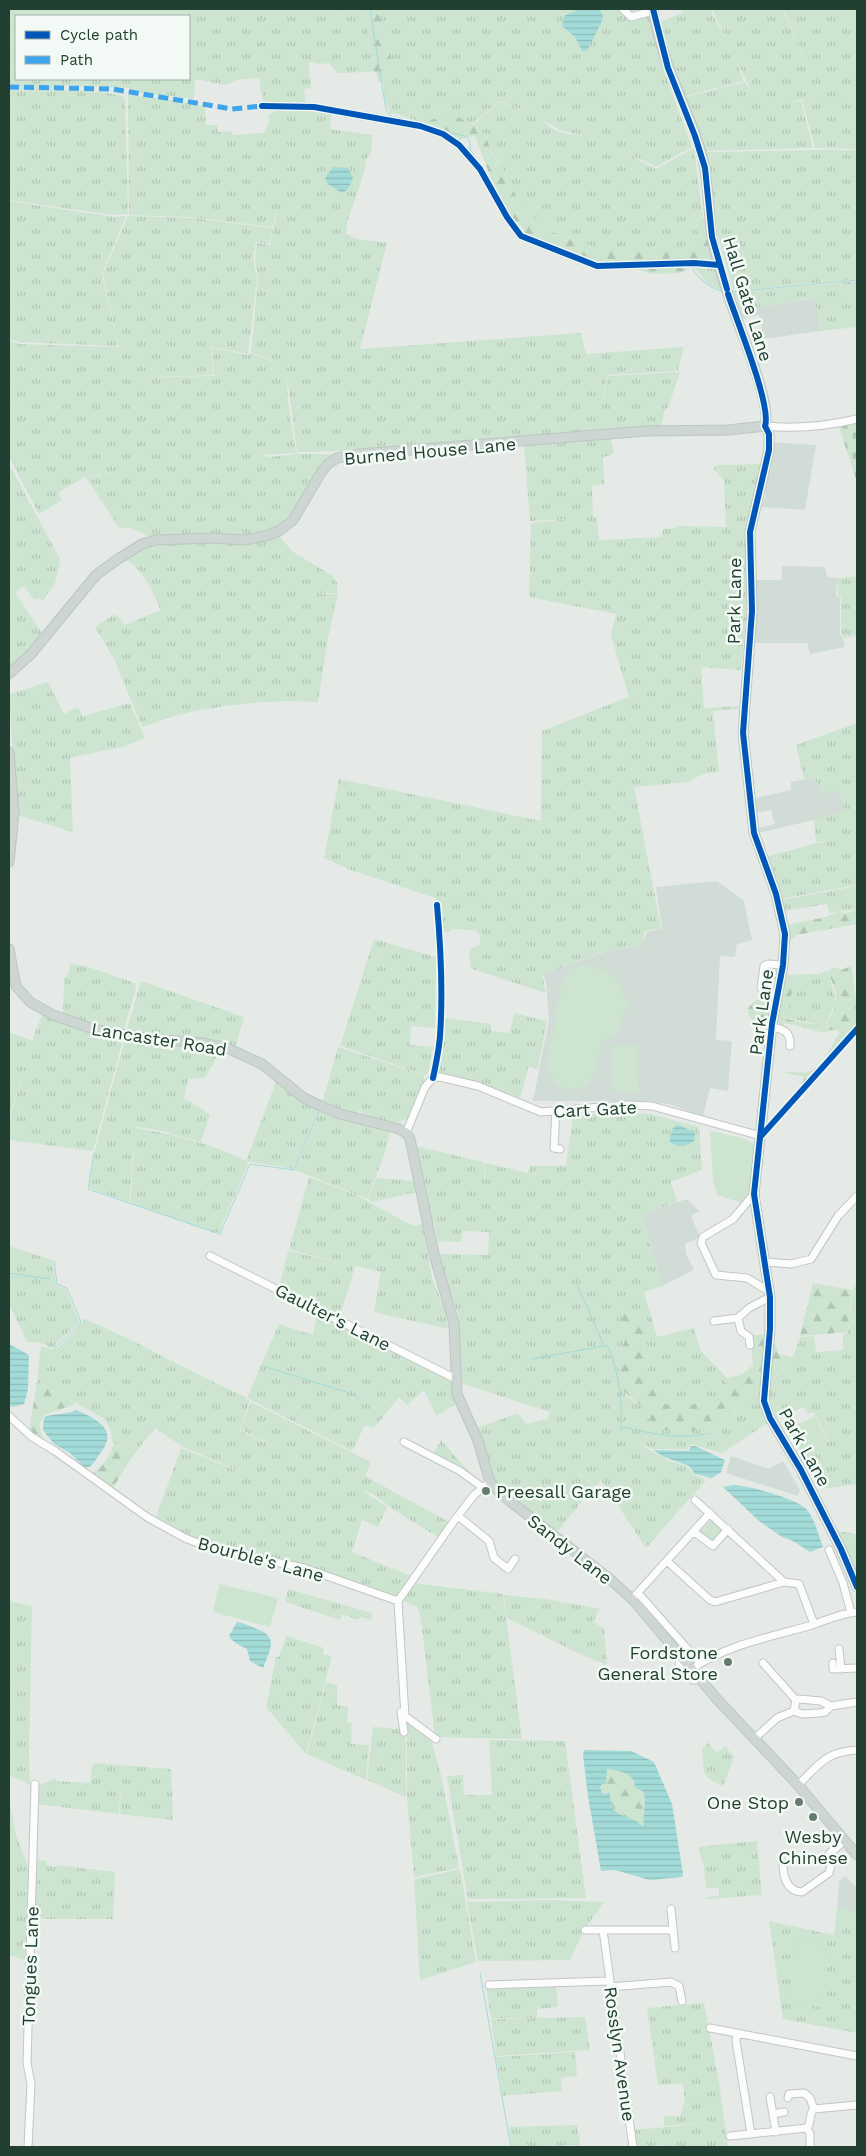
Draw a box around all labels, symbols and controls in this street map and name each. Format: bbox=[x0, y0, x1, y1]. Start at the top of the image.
legend bbox=[15, 15, 190, 80]
text: Cycle path bbox=[60, 26, 138, 44]
text: Path bbox=[60, 51, 93, 69]
street label: Hall Gate Lane bbox=[719, 234, 777, 364]
street label: Burned House Lane bbox=[343, 433, 517, 469]
street label: Park Lane bbox=[723, 557, 745, 645]
street label: Park Lane bbox=[745, 967, 777, 1057]
street label: Lancaster Road bbox=[90, 1018, 228, 1060]
street label: Cart Gate bbox=[553, 1096, 637, 1122]
street label: Gaulter's Lane bbox=[272, 1279, 394, 1355]
street label: Park Lane bbox=[775, 1404, 835, 1490]
place label: Preesall Garage bbox=[496, 1481, 631, 1502]
marker: Preesall Garage bbox=[480, 1485, 492, 1497]
street label: Sandy Lane bbox=[524, 1510, 616, 1588]
street label: Bourble's Lane bbox=[195, 1532, 327, 1586]
place label: Fordstone General Store bbox=[597, 1642, 718, 1684]
marker: Fordstone General Store bbox=[722, 1656, 734, 1668]
place label: One Stop bbox=[707, 1792, 789, 1813]
marker: One Stop bbox=[793, 1796, 805, 1808]
marker: Wesby Chinese bbox=[807, 1811, 819, 1823]
place label: Wesby Chinese bbox=[778, 1826, 848, 1868]
street label: Tongues Lane bbox=[17, 1906, 43, 2026]
street label: Rosslyn Avenue bbox=[600, 1985, 640, 2123]

